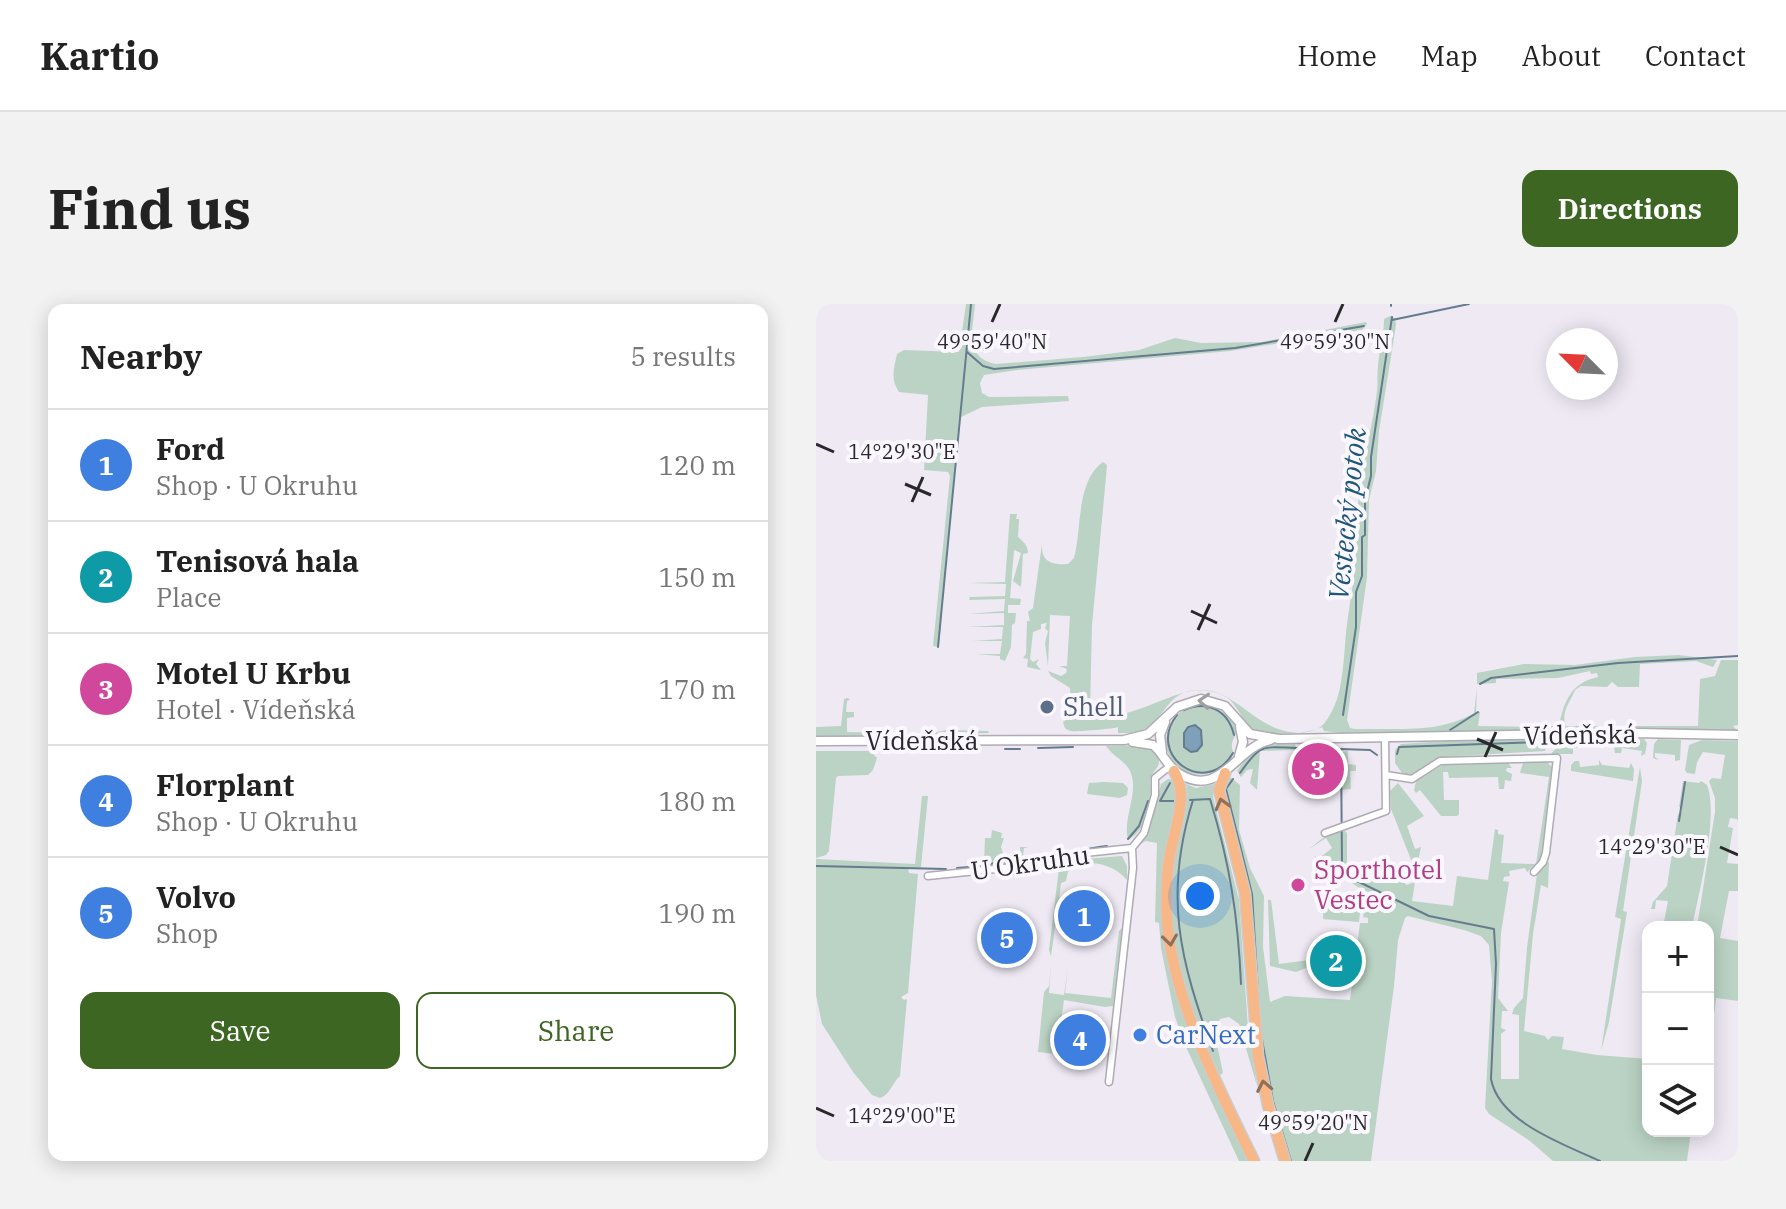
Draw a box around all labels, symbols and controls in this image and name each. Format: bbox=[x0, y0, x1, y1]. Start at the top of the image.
text: Kartio bbox=[40, 31, 159, 80]
text: Home bbox=[1297, 37, 1377, 74]
text: Map bbox=[1421, 37, 1478, 74]
text: About bbox=[1522, 37, 1601, 74]
text: Contact bbox=[1645, 37, 1746, 74]
button: Directions bbox=[1522, 170, 1738, 247]
text: Find us bbox=[48, 172, 251, 244]
text: 49°59'40"N bbox=[937, 328, 1047, 355]
text: 49°59'30"N bbox=[1280, 328, 1390, 355]
north arrow bbox=[1546, 328, 1618, 400]
text: Nearby bbox=[80, 334, 202, 378]
text: 5 results bbox=[630, 339, 736, 373]
water label: Vestecký potok bbox=[1319, 426, 1374, 602]
text: Ford bbox=[156, 429, 225, 468]
text: 14°29'30"E bbox=[848, 438, 956, 465]
text: 1 bbox=[98, 448, 114, 482]
text: 120 m bbox=[658, 448, 736, 482]
text: Shop · U Okruhu bbox=[156, 468, 358, 502]
text: Tenisová hala bbox=[156, 541, 359, 580]
text: 2 bbox=[98, 560, 114, 594]
text: 150 m bbox=[658, 560, 736, 594]
text: Place bbox=[156, 580, 221, 614]
text: Motel U Krbu bbox=[156, 653, 351, 692]
text: 3 bbox=[98, 672, 114, 706]
text: 170 m bbox=[658, 672, 736, 706]
place label: Shell bbox=[1063, 689, 1124, 723]
text: Hotel · Vídeňská bbox=[156, 692, 356, 726]
one-way arrow bbox=[1197, 693, 1210, 710]
marker: Shell bbox=[1038, 698, 1056, 716]
street label: Vídeňská bbox=[1523, 716, 1637, 752]
street label: Vídeňská bbox=[865, 723, 979, 757]
pin: 3 bbox=[1292, 739, 1344, 799]
text: Florplant bbox=[156, 765, 294, 804]
text: 4 bbox=[98, 784, 114, 818]
text: 180 m bbox=[658, 784, 736, 818]
one-way arrow bbox=[1215, 798, 1232, 812]
text: Shop · U Okruhu bbox=[156, 804, 358, 838]
text: 14°29'30"E bbox=[1598, 833, 1706, 860]
street label: U Okruhu bbox=[968, 837, 1091, 887]
place label: Sporthotel Vestec bbox=[1314, 852, 1443, 916]
your location bbox=[1180, 876, 1220, 916]
marker: Sporthotel Vestec bbox=[1289, 876, 1307, 894]
text: Volvo bbox=[156, 877, 236, 916]
pin: 1 bbox=[1058, 886, 1110, 946]
text: 5 bbox=[98, 896, 114, 930]
text: 190 m bbox=[658, 896, 736, 930]
pin: 5 bbox=[981, 908, 1033, 968]
text: Shop bbox=[156, 916, 218, 950]
map controls bbox=[1642, 921, 1714, 1137]
button: + bbox=[1642, 921, 1714, 993]
pin: 2 bbox=[1310, 931, 1362, 991]
one-way arrow bbox=[1161, 933, 1178, 947]
button: Save bbox=[80, 992, 400, 1069]
button: Share bbox=[416, 992, 736, 1069]
button: − bbox=[1642, 993, 1714, 1065]
pin: 4 bbox=[1054, 1010, 1106, 1070]
place label: CarNext bbox=[1156, 1017, 1256, 1051]
marker: CarNext bbox=[1131, 1026, 1149, 1044]
button: layers bbox=[1642, 1065, 1714, 1137]
one-way arrow bbox=[1256, 1080, 1273, 1093]
text: 14°29'00"E bbox=[848, 1102, 956, 1129]
text: 49°59'20"N bbox=[1258, 1109, 1368, 1136]

